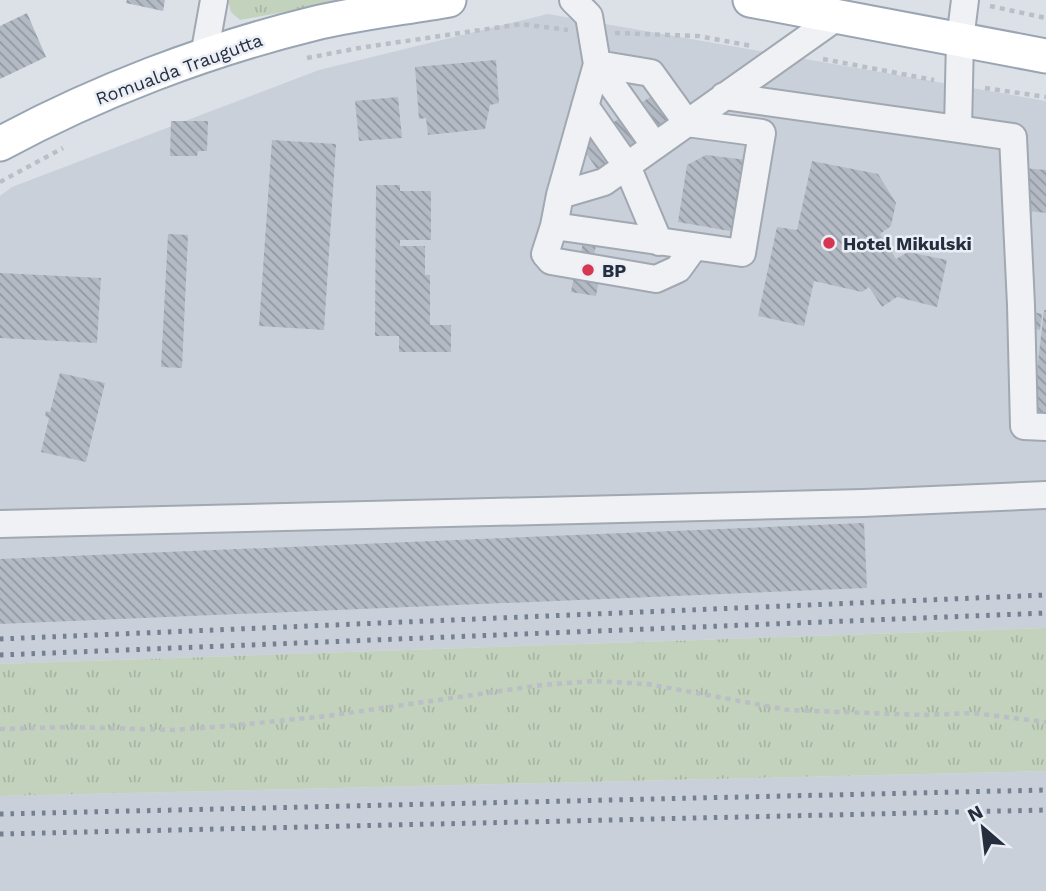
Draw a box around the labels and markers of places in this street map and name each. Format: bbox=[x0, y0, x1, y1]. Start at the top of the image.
place label: Hotel Mikulski bbox=[843, 233, 972, 254]
marker: Hotel Mikulski bbox=[821, 235, 837, 251]
place label: BP bbox=[602, 260, 626, 281]
marker: BP bbox=[580, 262, 596, 278]

